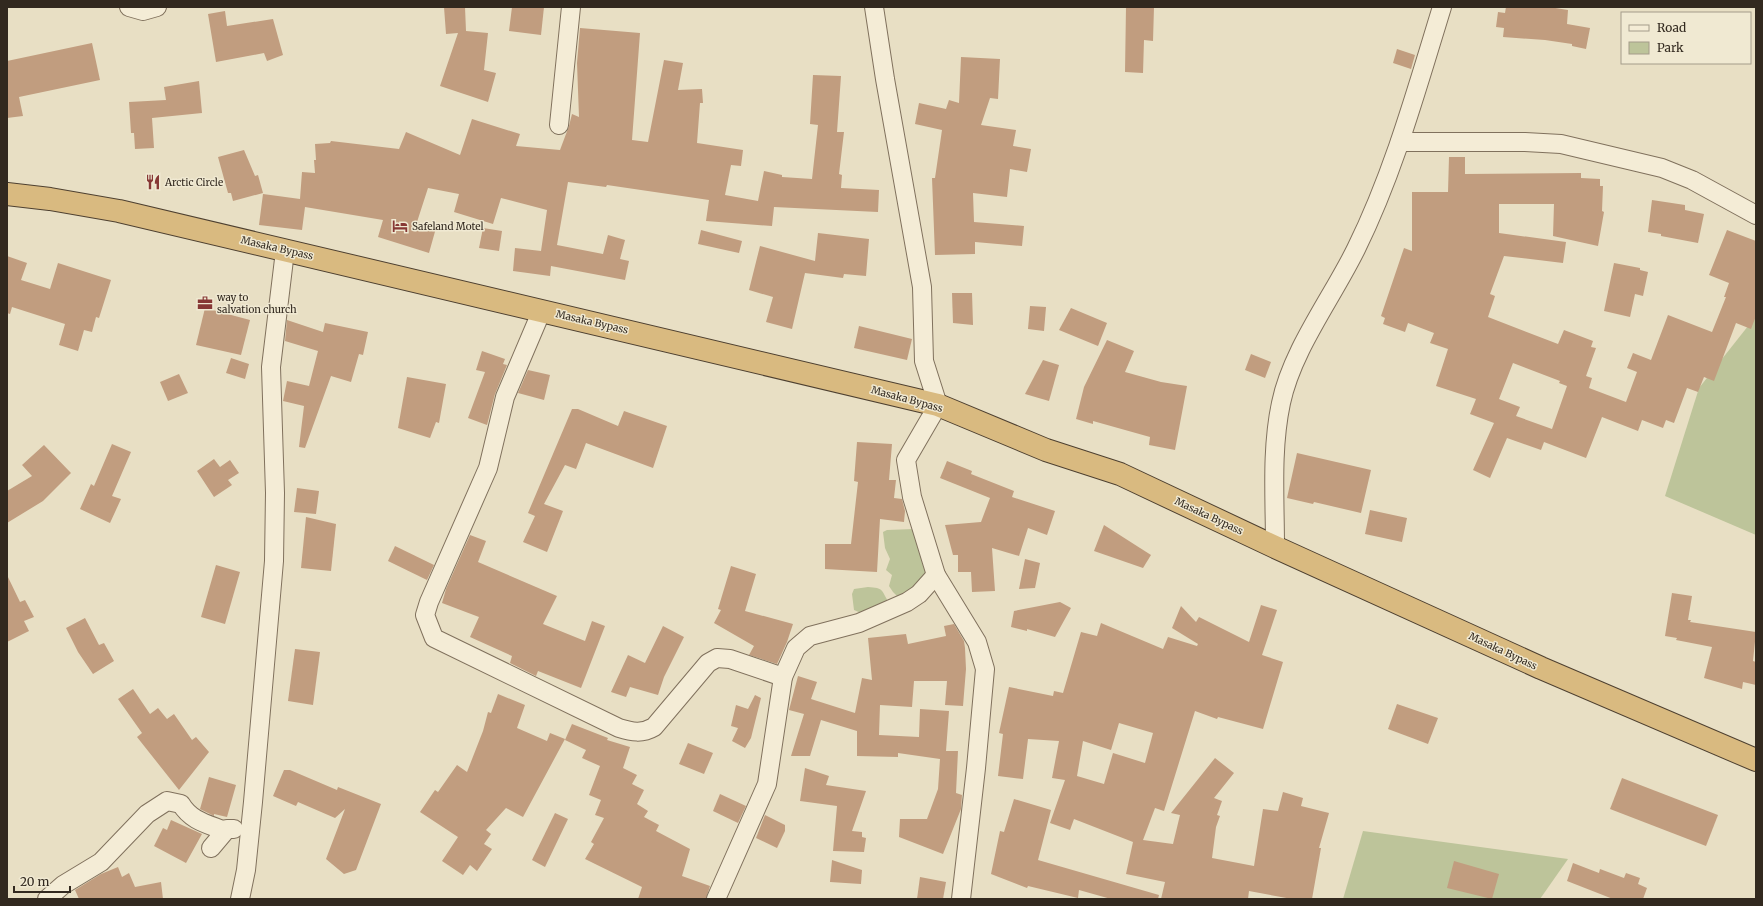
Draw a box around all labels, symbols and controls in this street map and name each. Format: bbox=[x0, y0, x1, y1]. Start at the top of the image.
legend bbox=[1621, 12, 1751, 64]
text: Road bbox=[1657, 20, 1686, 35]
text: Park bbox=[1657, 40, 1684, 55]
restaurant icon: Arctic Circle bbox=[144, 173, 162, 191]
place label: Arctic Circle bbox=[164, 176, 223, 189]
hotel icon: Safeland Motel bbox=[391, 217, 409, 235]
place label: Safeland Motel bbox=[412, 220, 484, 233]
street label: Masaka Bypass bbox=[240, 233, 315, 263]
place label: way to salvation church bbox=[216, 291, 297, 316]
office icon: way to salvation church bbox=[196, 294, 214, 312]
street label: Masaka Bypass bbox=[555, 307, 630, 337]
street label: Masaka Bypass bbox=[870, 383, 944, 415]
street label: Masaka Bypass bbox=[1173, 495, 1245, 538]
street label: Masaka Bypass bbox=[1467, 630, 1539, 673]
scale bar bbox=[14, 868, 70, 894]
text: 20 m bbox=[20, 874, 49, 889]

